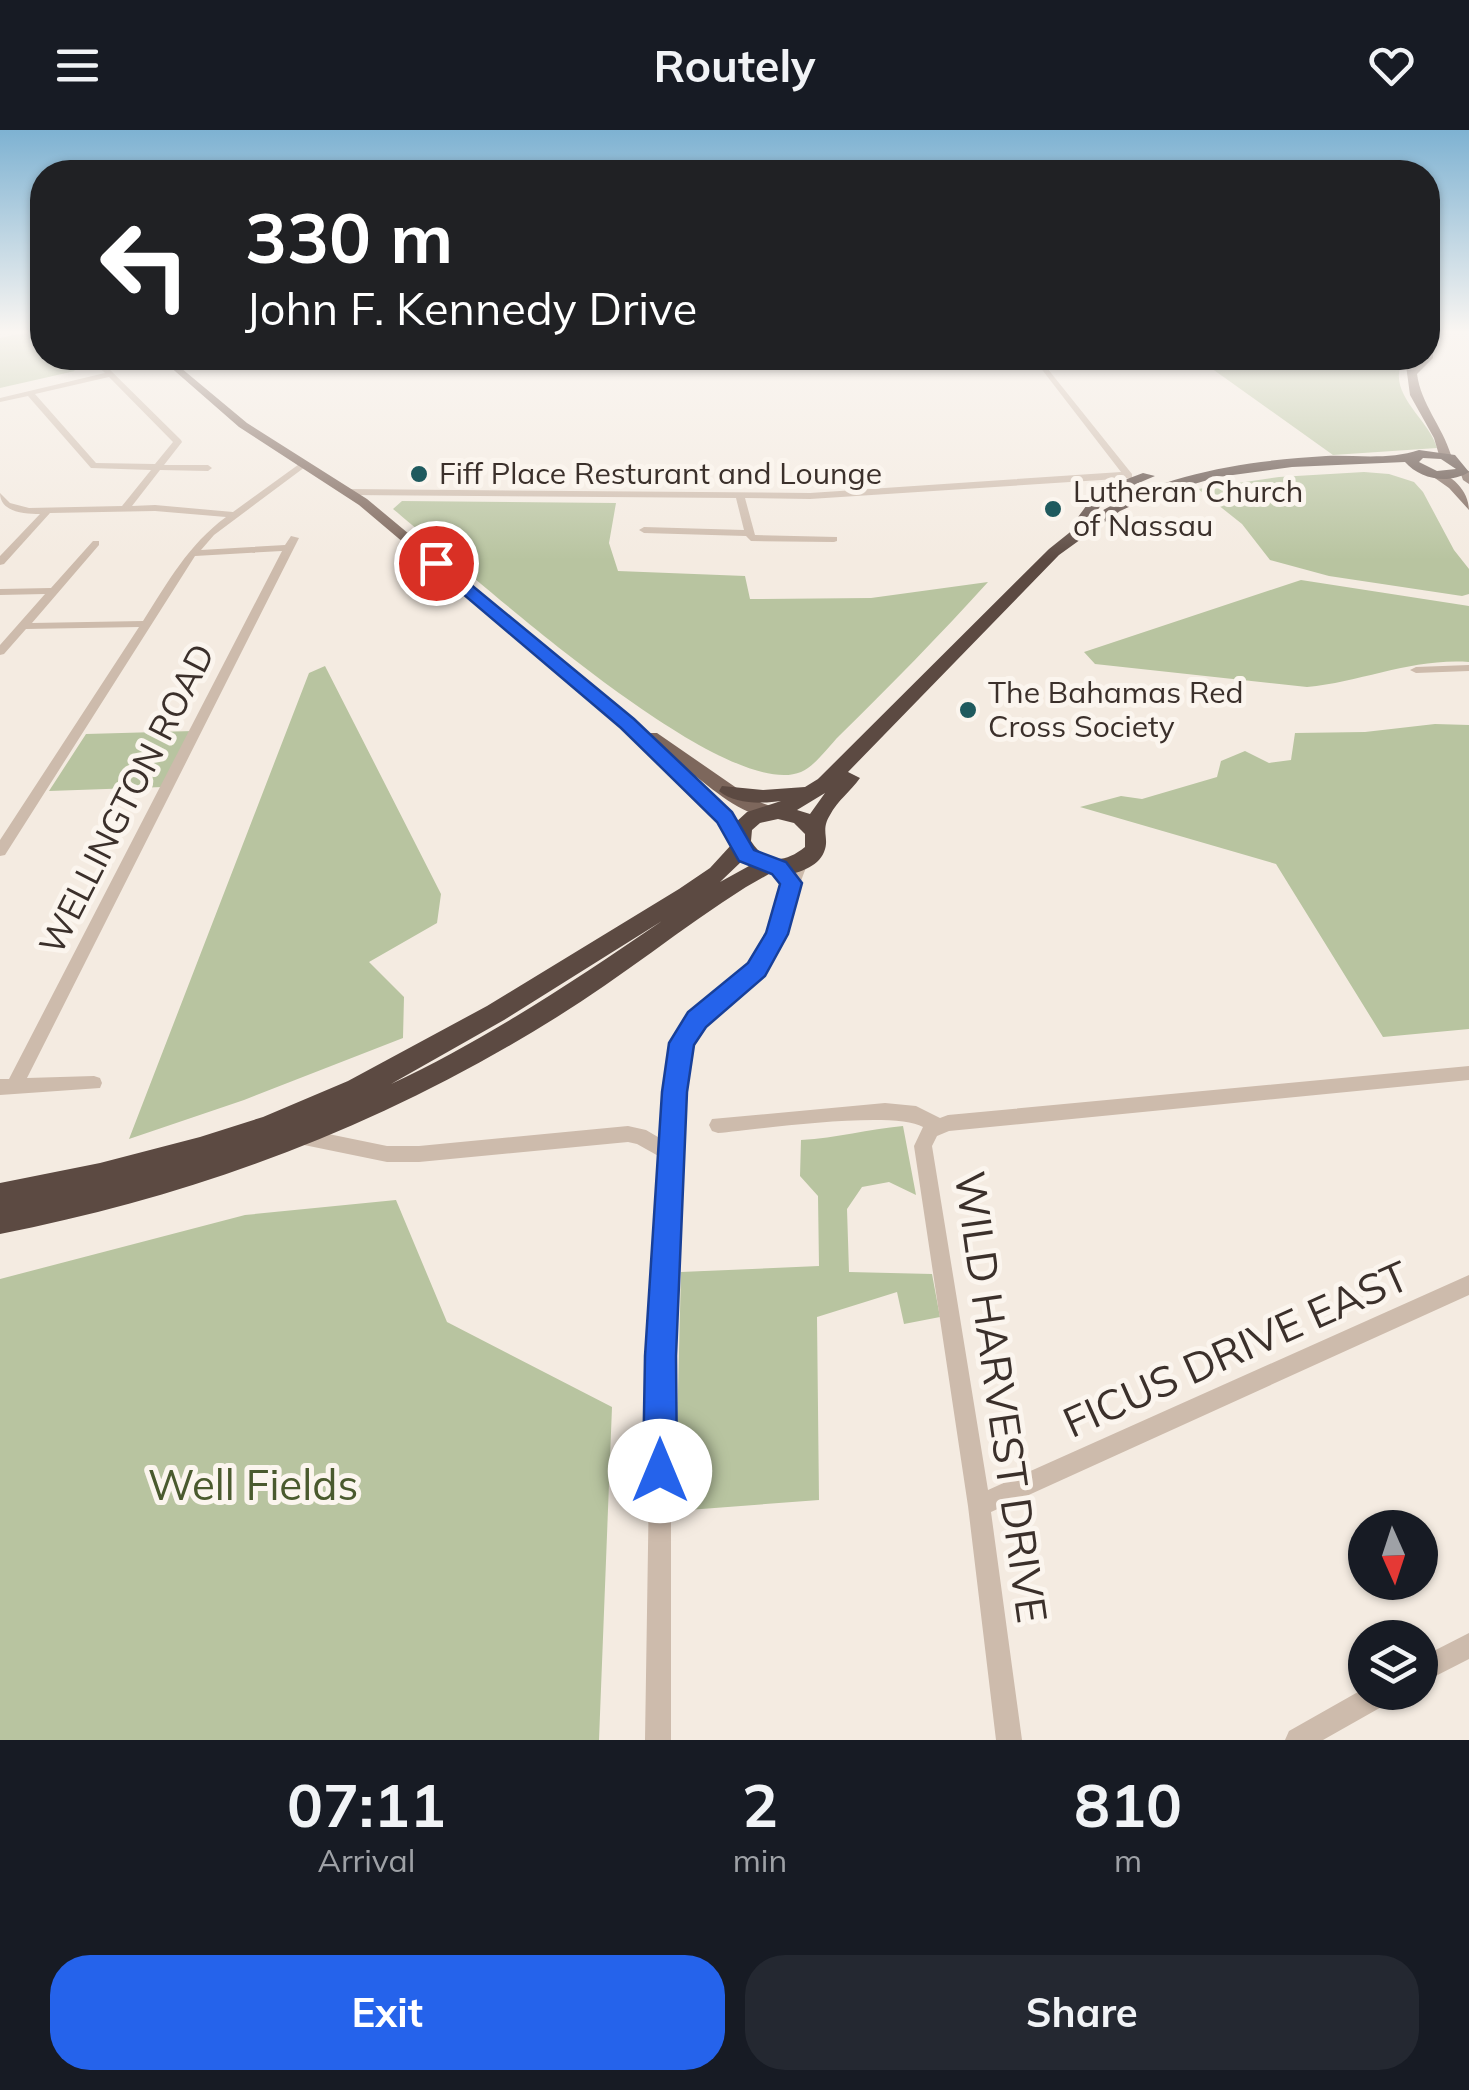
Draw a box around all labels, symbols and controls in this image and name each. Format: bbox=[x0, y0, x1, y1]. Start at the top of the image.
text: Routely bbox=[653, 37, 816, 93]
icon: menu bbox=[50, 38, 105, 93]
icon: heart bbox=[1364, 38, 1419, 93]
text: 330 m bbox=[245, 193, 453, 281]
icon: left bbox=[80, 200, 210, 330]
text: John F. Kennedy Drive bbox=[245, 280, 697, 336]
place label: Fiff Place Resturant and Lounge bbox=[439, 454, 882, 492]
marker: Fiff Place Resturant and Lounge bbox=[408, 463, 430, 485]
place label: Lutheran Church of Nassau bbox=[1073, 472, 1303, 544]
marker: Lutheran Church of Nassau bbox=[1042, 498, 1064, 520]
pin bbox=[394, 521, 479, 606]
icon: arrive bbox=[409, 536, 464, 591]
street label: WELLINGTON ROAD bbox=[29, 636, 223, 961]
place label: The Bahamas Red Cross Society bbox=[988, 673, 1244, 745]
marker: The Bahamas Red Cross Society bbox=[957, 699, 979, 721]
street label: WILD HARVEST DRIVE bbox=[944, 1168, 1059, 1626]
street label: FICUS DRIVE EAST bbox=[1055, 1248, 1417, 1449]
position arrow bbox=[608, 1419, 712, 1523]
park label: Well Fields bbox=[148, 1458, 358, 1511]
north arrow bbox=[1348, 1510, 1438, 1600]
map controls bbox=[1348, 1510, 1438, 1710]
button: layers bbox=[1348, 1620, 1438, 1710]
text: 07:11 bbox=[287, 1767, 446, 1842]
text: 2 bbox=[742, 1767, 778, 1842]
text: 810 bbox=[1074, 1767, 1182, 1842]
text: Arrival bbox=[317, 1840, 415, 1880]
text: min bbox=[733, 1840, 787, 1880]
text: m bbox=[1114, 1840, 1142, 1880]
button: Exit bbox=[50, 1955, 725, 2070]
button: Share bbox=[745, 1955, 1419, 2070]

